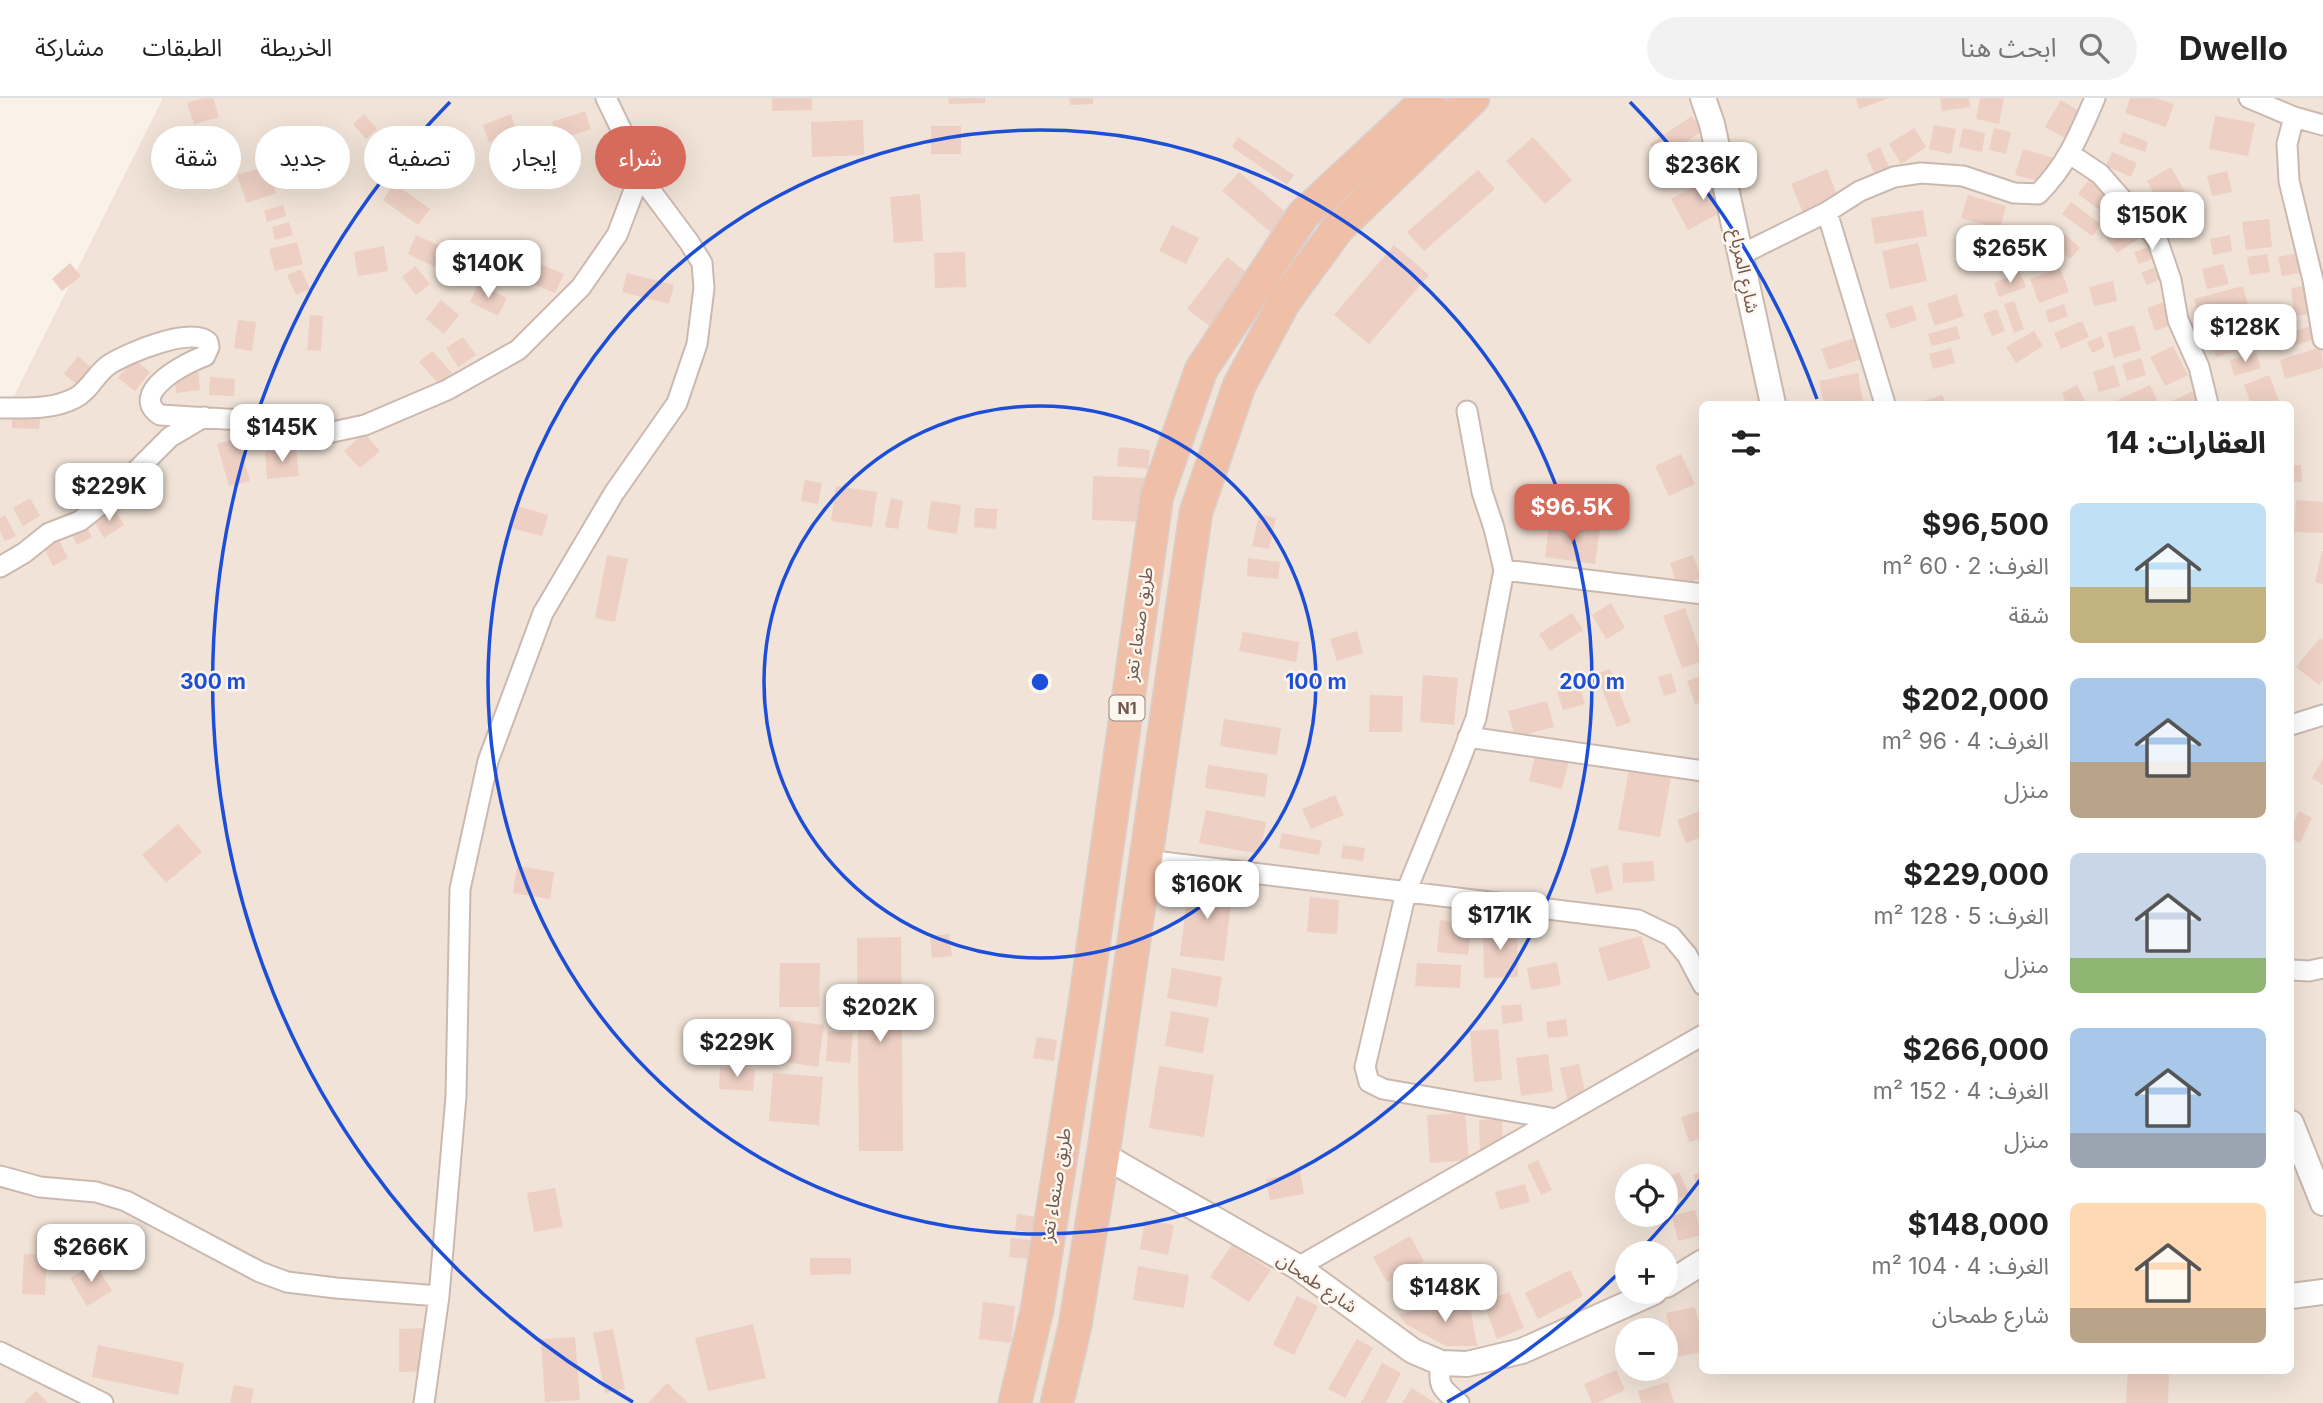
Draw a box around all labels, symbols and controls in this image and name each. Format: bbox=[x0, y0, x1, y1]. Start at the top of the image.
search box bbox=[1647, 17, 2137, 80]
text: Dwello bbox=[2179, 28, 2288, 68]
icon: search bbox=[2075, 29, 2113, 67]
text: ابحث هنا bbox=[1960, 32, 2057, 63]
text: مشاركة bbox=[35, 33, 104, 62]
text: الطبقات bbox=[142, 33, 222, 62]
text: الخريطة bbox=[260, 33, 332, 62]
chip: شقة bbox=[151, 126, 241, 189]
chip: جديد bbox=[255, 126, 350, 189]
chip: تصفية bbox=[364, 126, 475, 189]
chip: إيجار bbox=[489, 126, 581, 189]
chip: شراء bbox=[595, 126, 686, 189]
pin: $236K bbox=[1654, 142, 1752, 202]
text: $236K bbox=[1665, 151, 1741, 179]
pin: $150K bbox=[2103, 192, 2201, 252]
text: $150K bbox=[2116, 201, 2188, 229]
pin: $265K bbox=[1961, 226, 2059, 285]
street label: شارع المرباع bbox=[1721, 227, 1764, 316]
text: $265K bbox=[1972, 234, 2048, 262]
pin: $140K bbox=[439, 240, 537, 300]
text: $140K bbox=[452, 249, 524, 277]
pin: $128K bbox=[2196, 304, 2294, 364]
text: $128K bbox=[2210, 313, 2280, 341]
pin: $145K bbox=[233, 404, 331, 464]
text: $145K bbox=[246, 413, 318, 441]
icon: filters bbox=[1727, 424, 1765, 462]
text: العقارات: 14 bbox=[2106, 424, 2266, 460]
pin: $229K bbox=[60, 464, 158, 523]
text: $229K bbox=[71, 472, 147, 500]
pin: $96.5K bbox=[1515, 484, 1629, 544]
text: $96.5K bbox=[1530, 493, 1614, 521]
text: $96,500 bbox=[1922, 506, 2049, 542]
icon: home bbox=[2126, 531, 2210, 615]
text: الغرف: 2 · 60 m² bbox=[1882, 552, 2049, 580]
street label: طريق صنعاء تعز bbox=[1120, 565, 1158, 684]
text: شقة bbox=[2008, 601, 2049, 629]
text: 300 m bbox=[180, 669, 246, 694]
text: 100 m bbox=[1285, 669, 1347, 694]
text: 200 m bbox=[1559, 669, 1625, 694]
centre of rings bbox=[1028, 670, 1052, 694]
text: $202,000 bbox=[1902, 681, 2049, 717]
road number: N1 bbox=[1110, 695, 1144, 720]
icon: home bbox=[2126, 706, 2210, 790]
text: الغرف: 4 · 96 m² bbox=[1882, 727, 2049, 755]
text: منزل bbox=[2004, 776, 2049, 804]
text: $229,000 bbox=[1903, 856, 2049, 892]
pin: $160K bbox=[1158, 862, 1256, 921]
text: $160K bbox=[1171, 870, 1243, 898]
icon: home bbox=[2126, 881, 2210, 965]
pin: $171K bbox=[1451, 892, 1549, 952]
text: $171K bbox=[1468, 901, 1532, 929]
text: الغرف: 5 · 128 m² bbox=[1873, 902, 2049, 930]
text: منزل bbox=[2004, 951, 2049, 979]
pin: $202K bbox=[831, 984, 929, 1044]
text: $202K bbox=[842, 993, 918, 1021]
pin: $229K bbox=[688, 1020, 786, 1079]
text: $229K bbox=[699, 1028, 775, 1056]
text: $266,000 bbox=[1903, 1031, 2049, 1067]
icon: home bbox=[2126, 1056, 2210, 1140]
text: الغرف: 4 · 152 m² bbox=[1873, 1077, 2049, 1105]
street label: طريق صنعاء تعز bbox=[1036, 1126, 1076, 1245]
text: منزل bbox=[2004, 1126, 2049, 1154]
map controls bbox=[1615, 1164, 1678, 1381]
button: locate bbox=[1615, 1164, 1678, 1227]
text: $148,000 bbox=[1907, 1206, 2049, 1242]
pin: $266K bbox=[42, 1224, 140, 1284]
icon: home bbox=[2126, 1231, 2210, 1315]
text: $266K bbox=[53, 1233, 129, 1261]
button: + bbox=[1615, 1241, 1678, 1304]
street label: شارع طمحان bbox=[1271, 1248, 1361, 1320]
text: الغرف: 4 · 104 m² bbox=[1871, 1252, 2049, 1280]
pin: $148K bbox=[1396, 1264, 1494, 1324]
text: $148K bbox=[1409, 1273, 1481, 1301]
text: شارع طمحان bbox=[1932, 1301, 2049, 1329]
button: − bbox=[1615, 1318, 1678, 1381]

